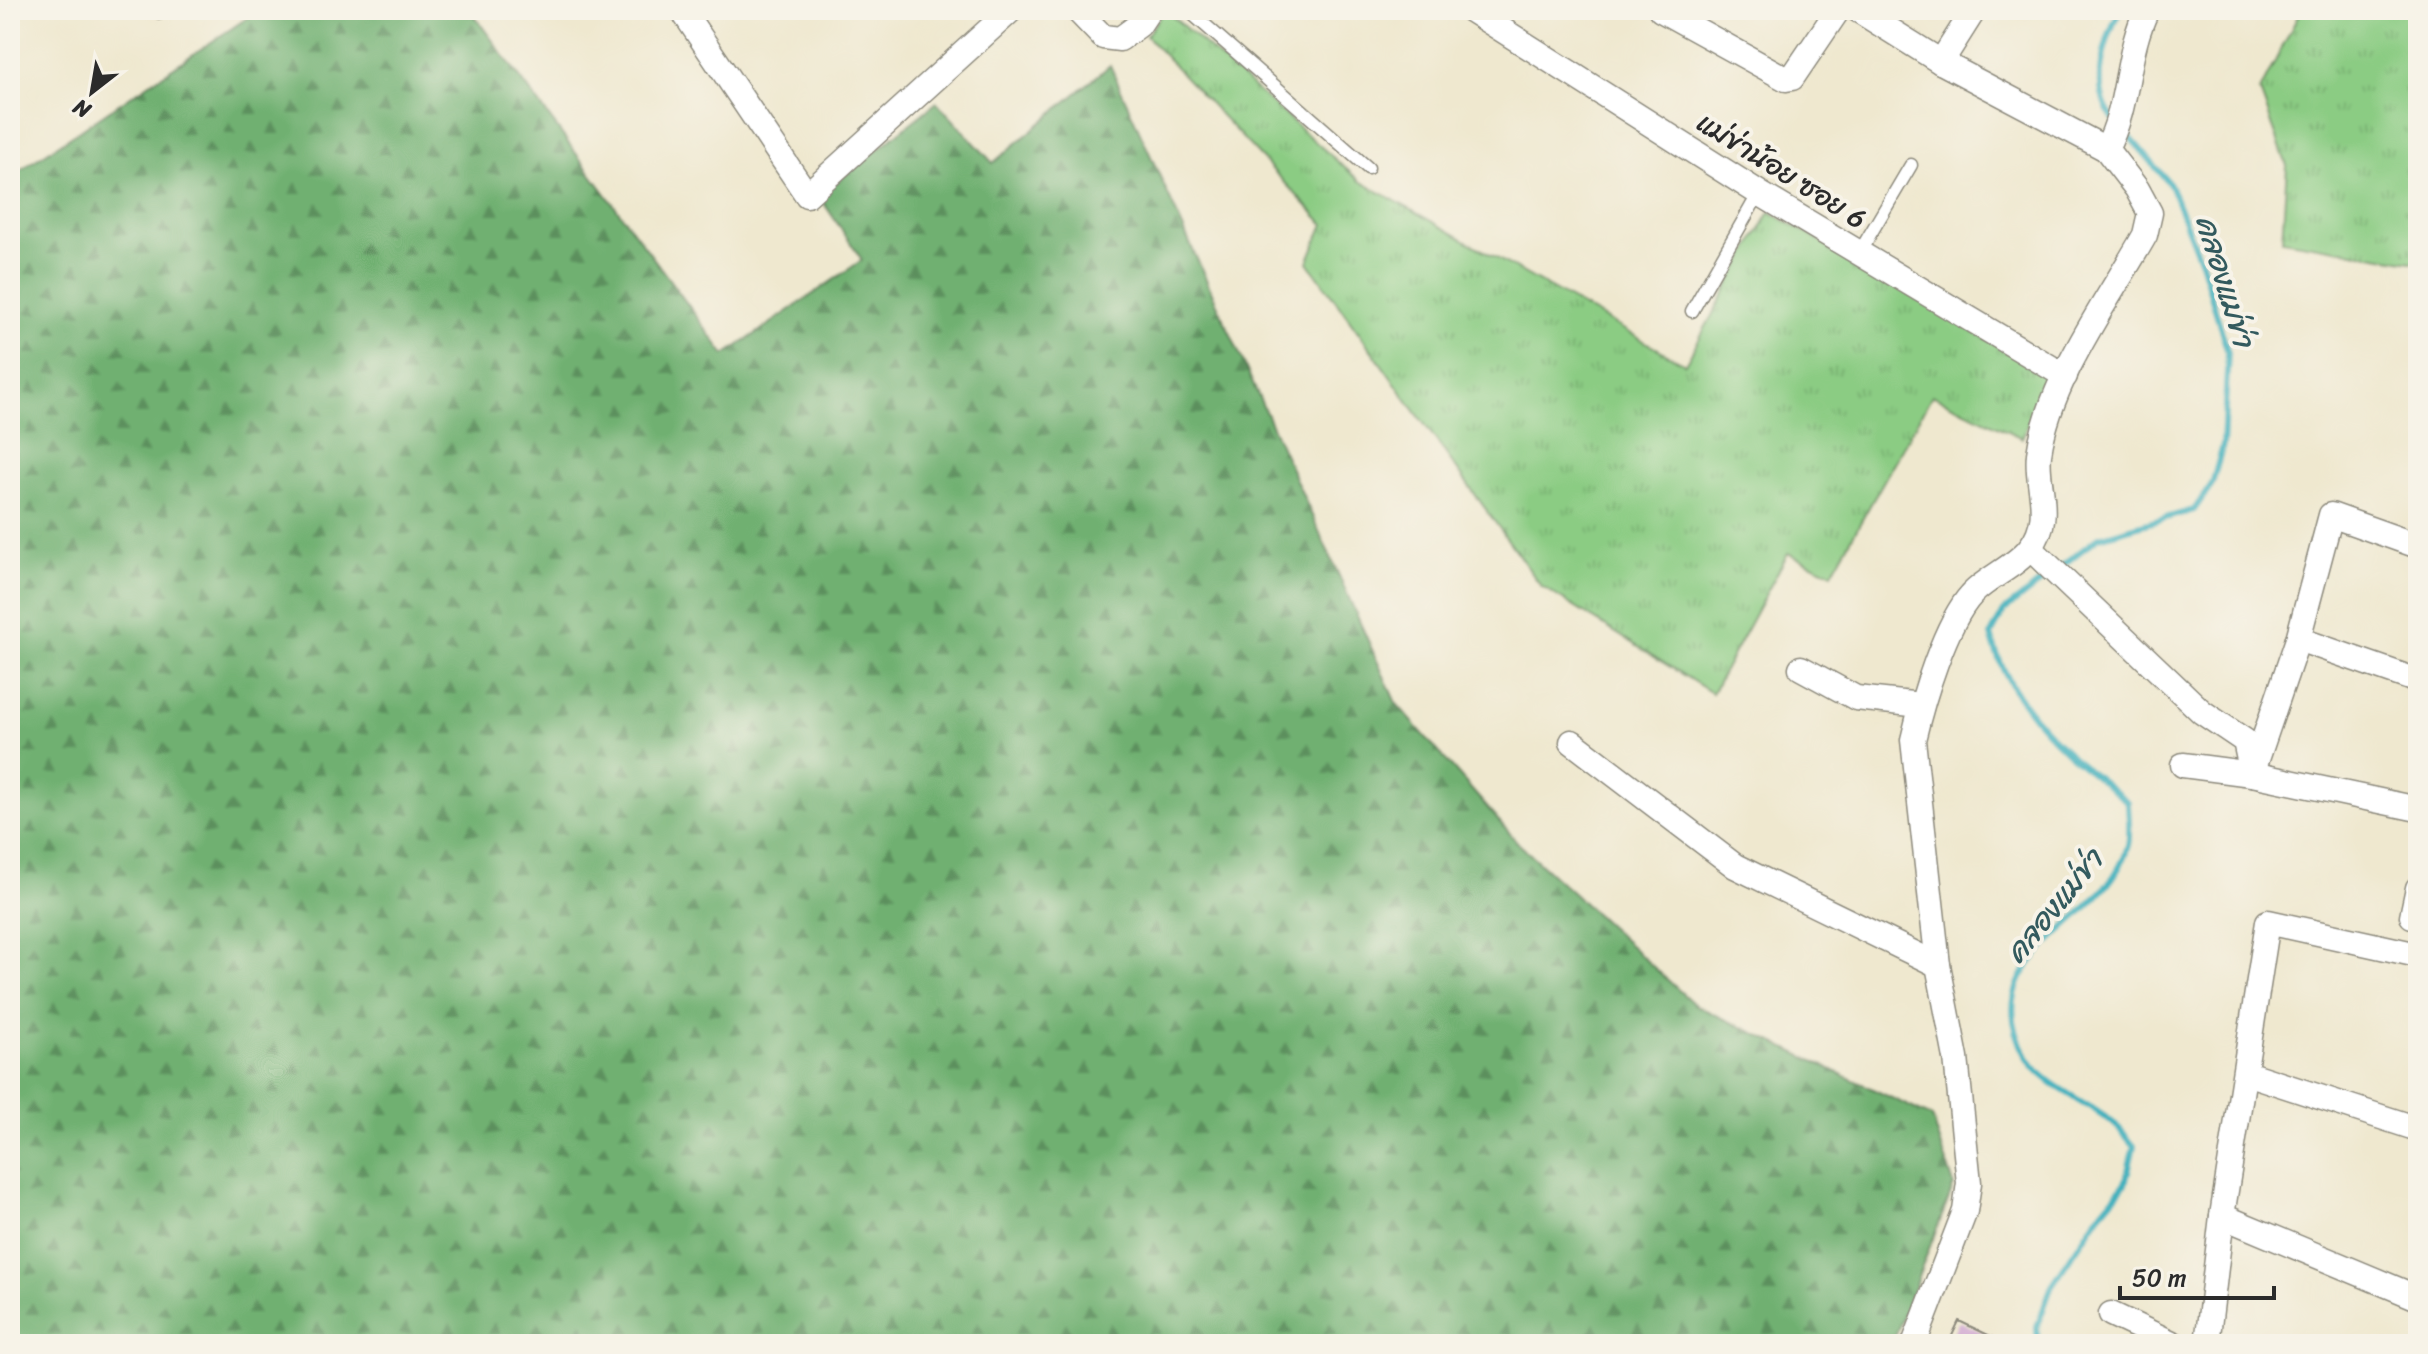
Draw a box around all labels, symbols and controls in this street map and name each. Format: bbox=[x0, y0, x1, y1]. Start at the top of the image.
north arrow bbox=[52, 52, 132, 132]
text: N bbox=[65, 88, 99, 130]
street label: แม่ข่าน้อย ซอย 6 bbox=[1687, 98, 1877, 242]
water label: คลองแม่ข่า bbox=[2179, 209, 2271, 356]
water label: คลองแม่ข่า bbox=[1991, 835, 2119, 975]
scale bar bbox=[2120, 1250, 2274, 1300]
text: 50 m bbox=[2132, 1257, 2187, 1299]

